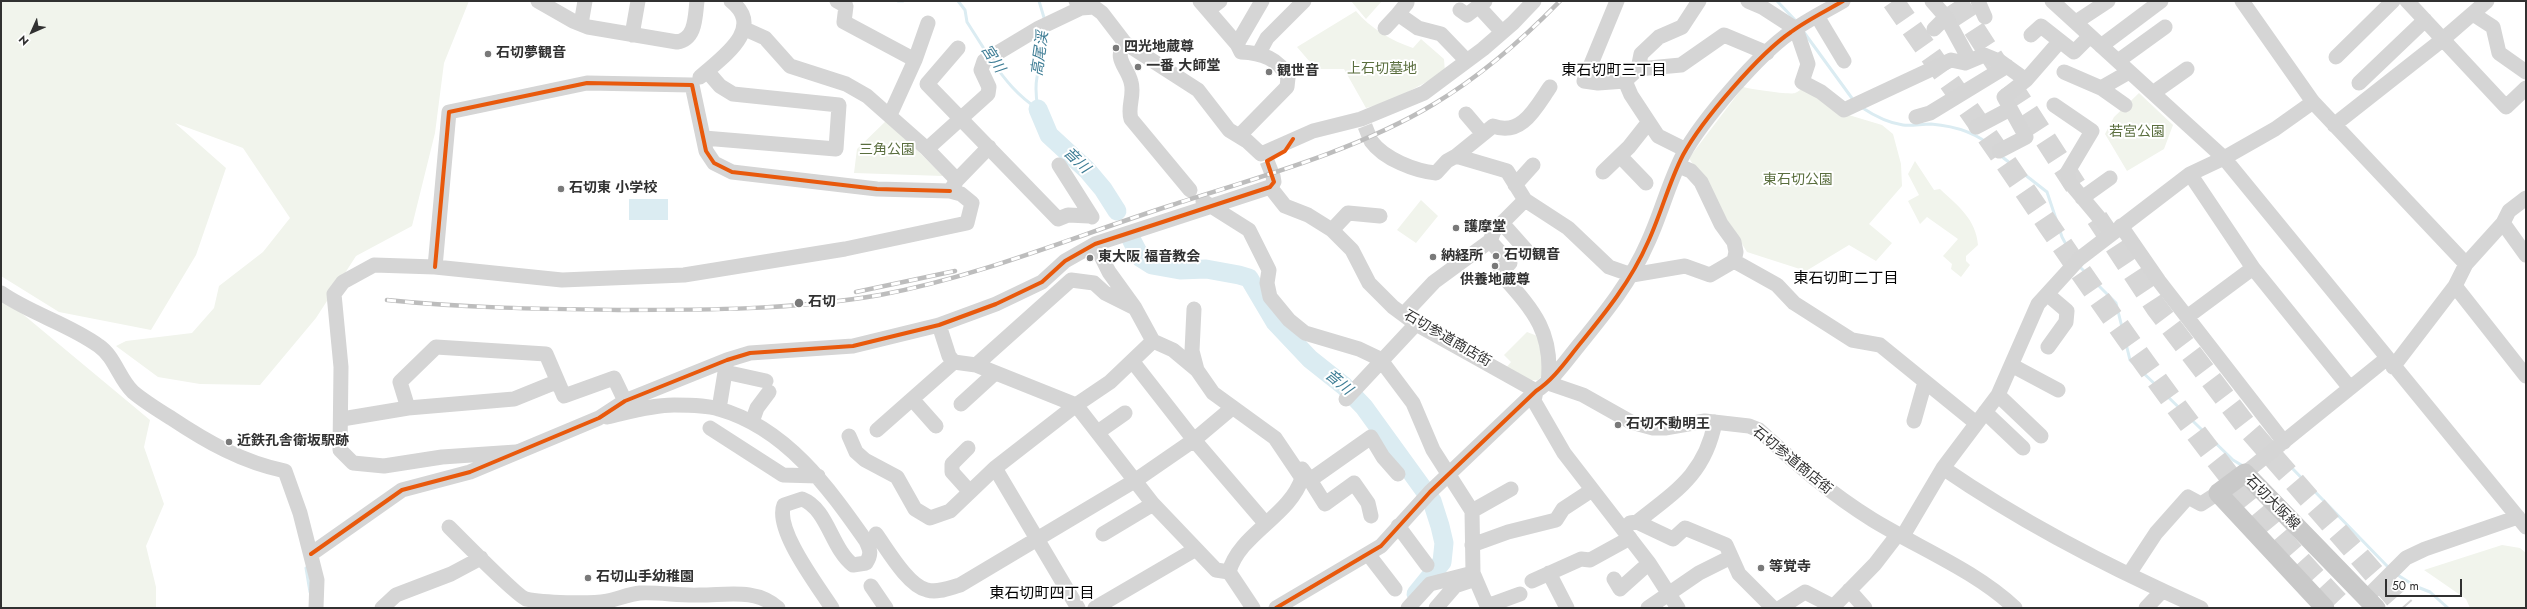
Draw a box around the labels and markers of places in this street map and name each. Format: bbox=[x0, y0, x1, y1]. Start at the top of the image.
place label: 四光地蔵尊 bbox=[1124, 40, 1194, 56]
marker: 四光地蔵尊 bbox=[1111, 43, 1121, 53]
place label: 石切夢観音 bbox=[496, 46, 566, 62]
marker: 石切夢観音 bbox=[483, 49, 493, 59]
place label: 一番 大師堂 bbox=[1146, 59, 1220, 75]
marker: 一番 大師堂 bbox=[1133, 62, 1143, 72]
place label: 観世音 bbox=[1277, 64, 1319, 80]
marker: 観世音 bbox=[1264, 67, 1274, 77]
place label: 石切東 小学校 bbox=[569, 181, 657, 197]
marker: 石切東 小学校 bbox=[556, 184, 566, 194]
place label: 護摩堂 bbox=[1464, 220, 1506, 236]
marker: 護摩堂 bbox=[1451, 223, 1461, 233]
place label: 石切観音 bbox=[1504, 248, 1560, 264]
place label: 納経所 bbox=[1441, 249, 1483, 265]
place label: 東大阪 福音教会 bbox=[1098, 250, 1200, 266]
marker: 石切観音 bbox=[1491, 251, 1501, 261]
marker: 納経所 bbox=[1428, 252, 1438, 262]
marker: 東大阪 福音教会 bbox=[1085, 253, 1095, 263]
marker: 供養地蔵尊 bbox=[1490, 261, 1500, 271]
place label: 供養地蔵尊 bbox=[1460, 273, 1530, 289]
place label: 石切 bbox=[808, 295, 836, 311]
marker: 石切 bbox=[793, 297, 805, 309]
place label: 石切不動明王 bbox=[1626, 417, 1710, 433]
marker: 石切不動明王 bbox=[1613, 420, 1623, 430]
place label: 近鉄孔舎衛坂駅跡 bbox=[237, 434, 349, 450]
marker: 近鉄孔舎衛坂駅跡 bbox=[224, 437, 234, 447]
place label: 等覚寺 bbox=[1769, 560, 1811, 576]
marker: 等覚寺 bbox=[1756, 563, 1766, 573]
place label: 石切山手幼稚園 bbox=[596, 570, 694, 586]
marker: 石切山手幼稚園 bbox=[583, 573, 593, 583]

